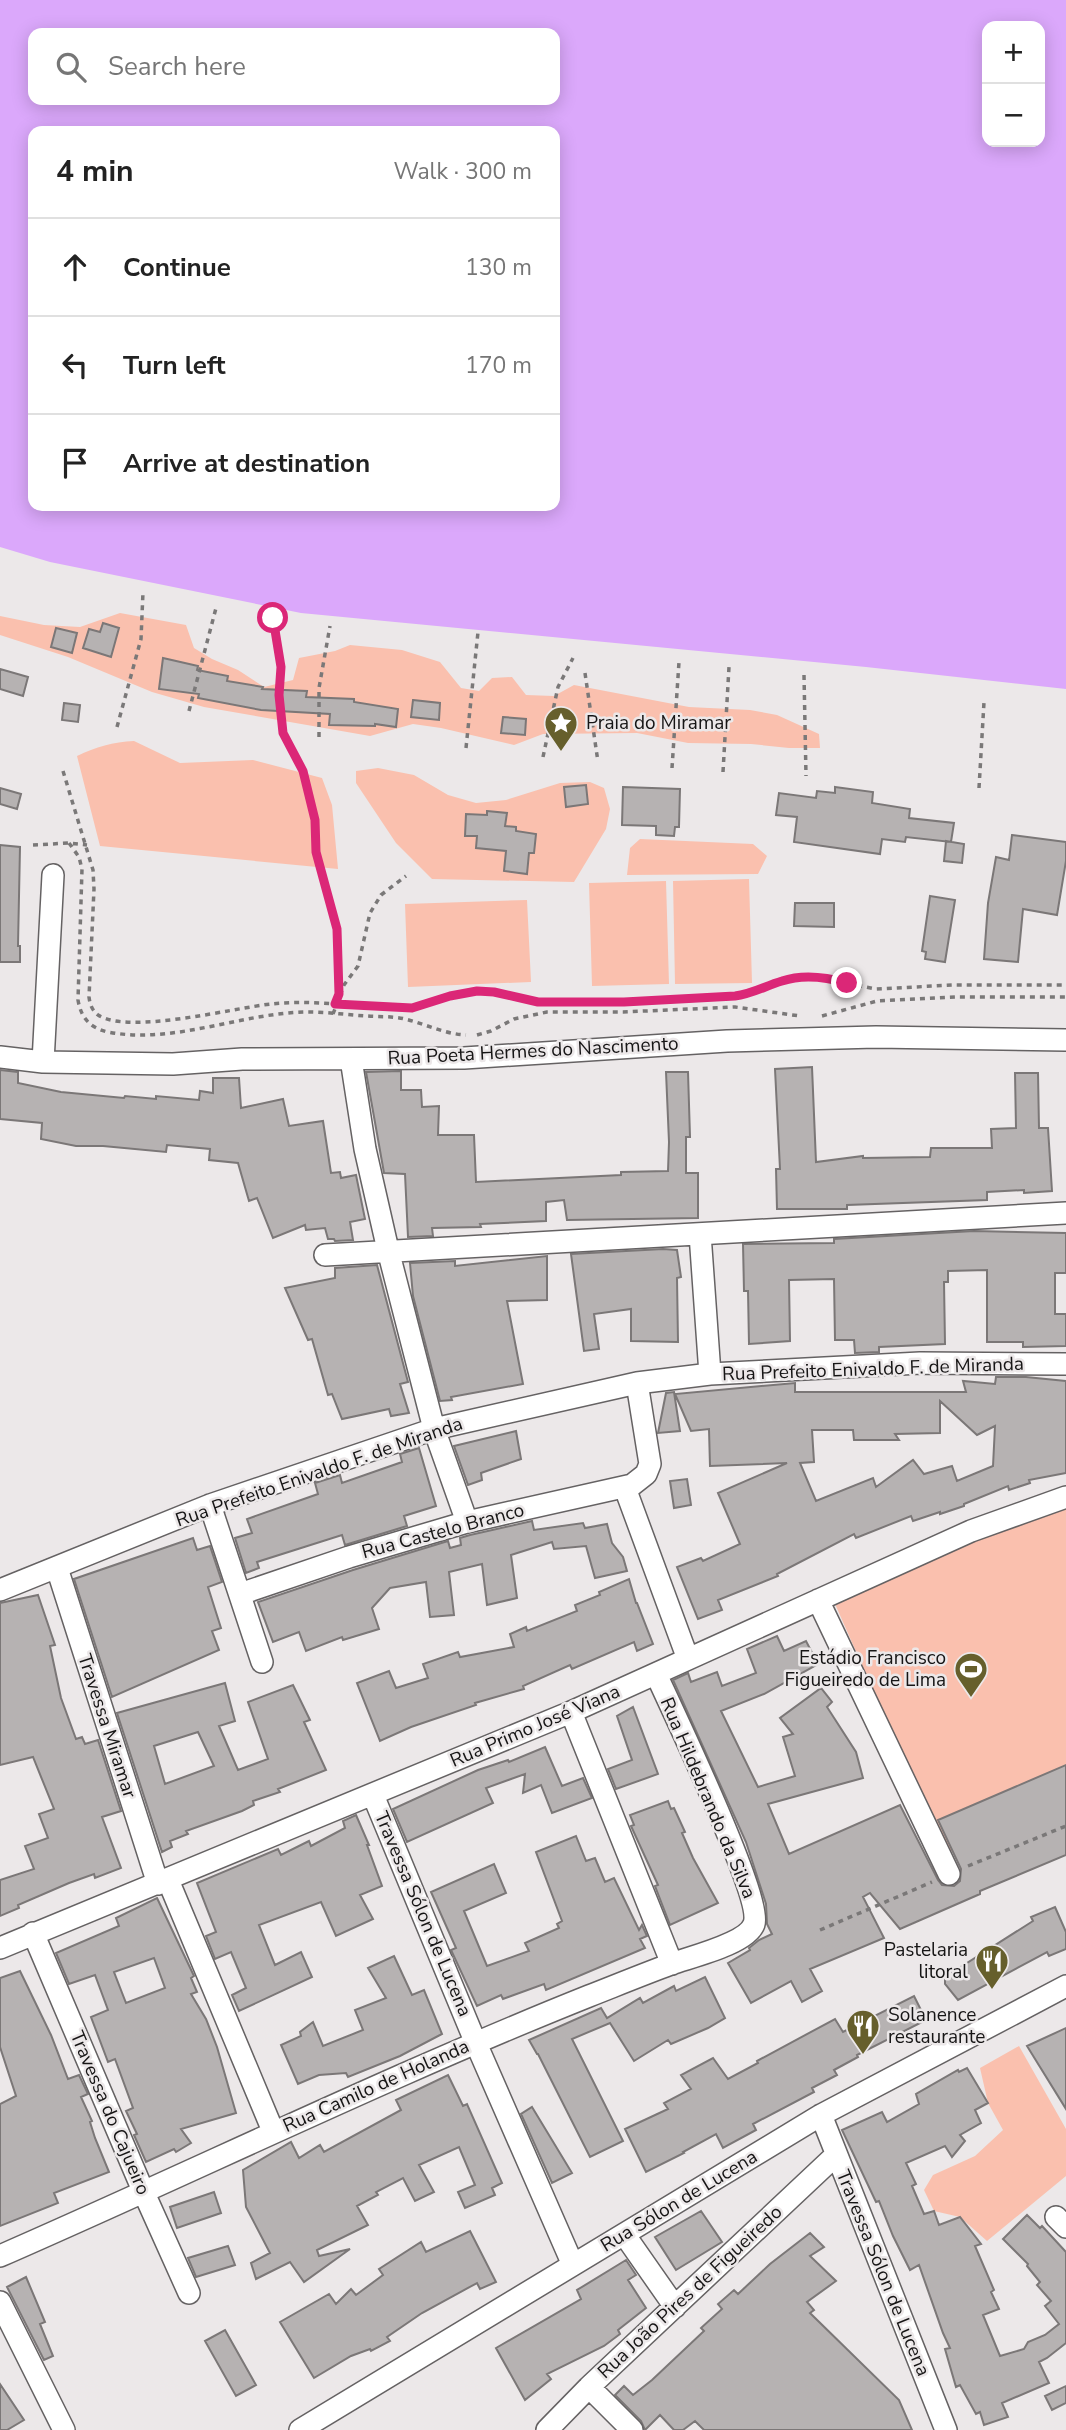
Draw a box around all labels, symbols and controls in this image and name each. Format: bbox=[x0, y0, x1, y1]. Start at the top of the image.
map controls bbox=[982, 21, 1045, 147]
button: + bbox=[982, 21, 1045, 84]
search box bbox=[28, 28, 560, 105]
icon: search bbox=[52, 48, 90, 86]
text: Search here bbox=[108, 49, 246, 84]
button: − bbox=[982, 84, 1045, 147]
text: 4 min bbox=[56, 151, 134, 192]
text: Walk · 300 m bbox=[393, 156, 532, 187]
icon: ahead bbox=[56, 248, 94, 286]
text: Continue bbox=[123, 250, 231, 285]
text: 130 m bbox=[465, 252, 532, 283]
icon: left bbox=[56, 346, 94, 384]
text: Turn left bbox=[123, 348, 226, 383]
text: 170 m bbox=[465, 350, 532, 381]
icon: arrive bbox=[56, 444, 94, 482]
text: Arrive at destination bbox=[123, 446, 370, 481]
route start bbox=[257, 602, 288, 633]
place icon: Praia do Miramar bbox=[542, 704, 580, 753]
place label: Praia do Miramar bbox=[586, 710, 731, 736]
route end bbox=[831, 967, 862, 998]
street label: Rua Poeta Hermes do Nascimento bbox=[387, 1030, 679, 1072]
street label: Rua Prefeito Enivaldo F. de Miranda bbox=[722, 1351, 1024, 1387]
street label: Rua Prefeito Enivaldo F. de Miranda bbox=[172, 1411, 466, 1533]
street label: Rua Castelo Branco bbox=[359, 1497, 527, 1565]
place label: Estádio Francisco Figueiredo de Lima bbox=[784, 1645, 946, 1693]
sports icon: Estádio Francisco Figueiredo de Lima bbox=[952, 1650, 990, 1699]
street label: Travessa Miramar bbox=[71, 1651, 143, 1802]
street label: Rua Primo José Viana bbox=[446, 1678, 624, 1774]
street label: Rua Hildebrando da Silva bbox=[654, 1693, 762, 1903]
street label: Travessa Sólon de Lucena bbox=[368, 1808, 478, 2020]
place label: Pastelaria litoral bbox=[884, 1937, 968, 1985]
restaurant icon: Pastelaria litoral bbox=[973, 1942, 1011, 1991]
place label: Solanence restaurante bbox=[888, 2002, 985, 2050]
restaurant icon: Solanence restaurante bbox=[844, 2007, 882, 2056]
street label: Travessa do Cajueiro bbox=[64, 2027, 156, 2199]
street label: Rua Camilo de Holanda bbox=[279, 2033, 473, 2139]
street label: Rua Sólon de Lucena bbox=[596, 2144, 762, 2258]
street label: Travessa Sólon de Lucena bbox=[830, 2166, 936, 2380]
street label: Rua João Pires de Figueiredo bbox=[592, 2199, 788, 2385]

